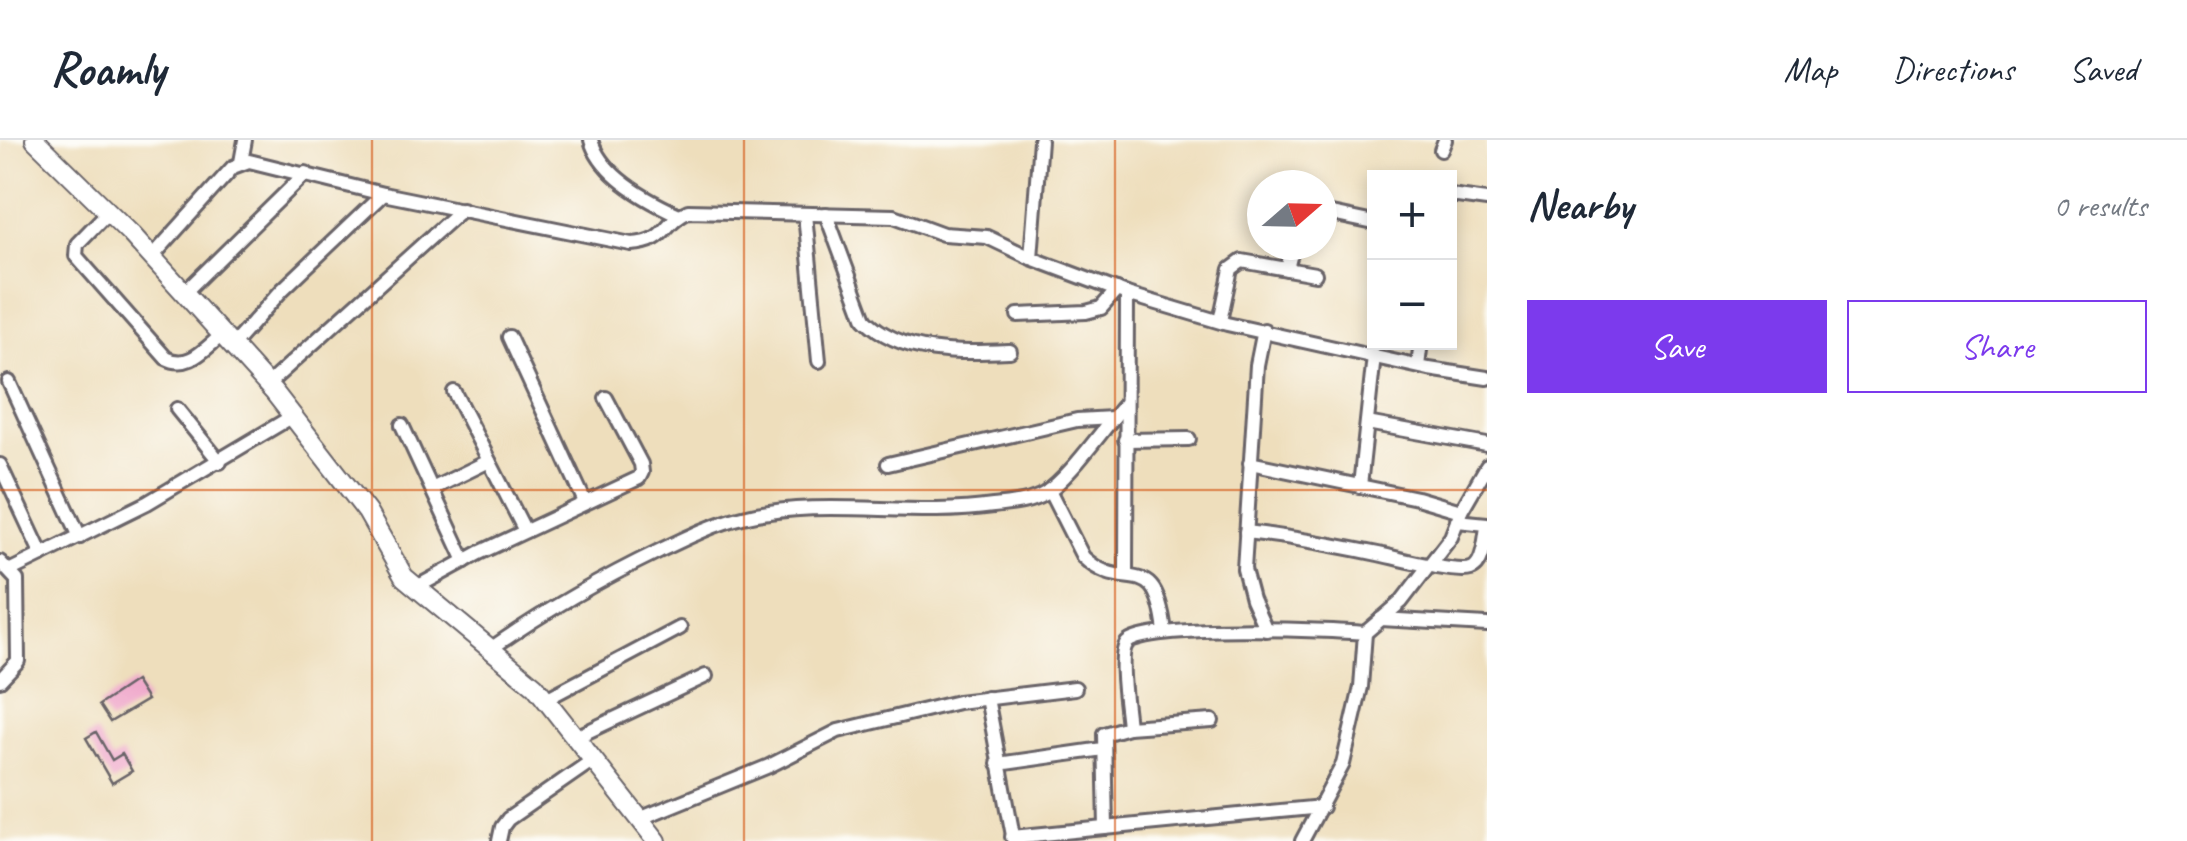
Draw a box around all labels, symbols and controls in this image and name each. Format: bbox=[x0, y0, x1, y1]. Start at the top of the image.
text: Roamly bbox=[50, 39, 165, 99]
text: Map bbox=[1784, 47, 1837, 92]
text: Directions bbox=[1892, 47, 2014, 92]
text: Saved bbox=[2069, 47, 2137, 92]
north arrow bbox=[1247, 170, 1337, 260]
map controls bbox=[1367, 170, 1457, 350]
button: + bbox=[1367, 170, 1457, 260]
text: Nearby bbox=[1527, 179, 1633, 232]
text: 0 results bbox=[2053, 185, 2147, 226]
button: − bbox=[1367, 260, 1457, 350]
button: Save bbox=[1527, 300, 1827, 393]
button: Share bbox=[1847, 300, 2147, 393]

